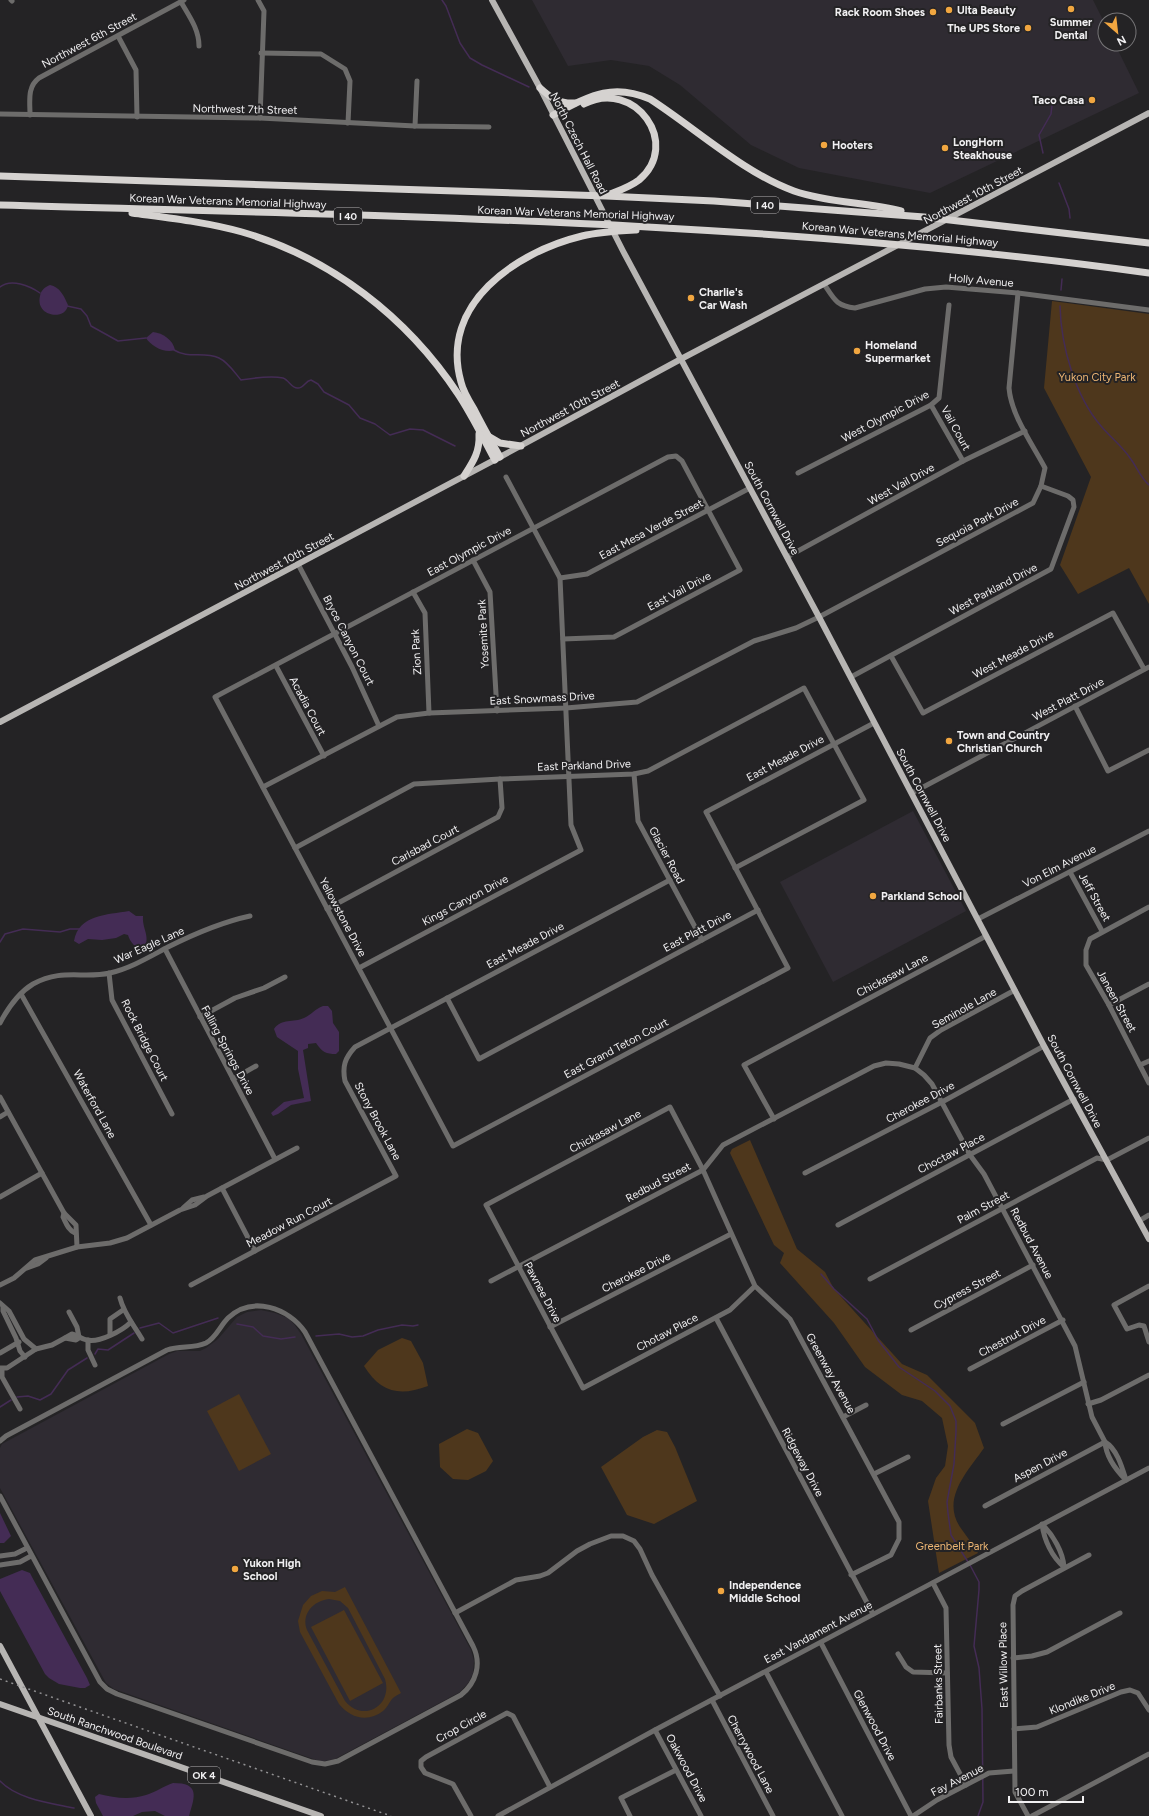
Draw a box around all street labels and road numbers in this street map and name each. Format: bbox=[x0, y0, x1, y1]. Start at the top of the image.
street label: Northwest 6th Street bbox=[40, 10, 139, 71]
street label: North Czech Hall Road bbox=[547, 90, 610, 196]
street label: Northwest 7th Street bbox=[192, 102, 298, 117]
street label: Northwest 10th Street bbox=[921, 164, 1025, 227]
street label: Korean War Veterans Memorial Highway bbox=[129, 192, 327, 211]
road number: I 40 bbox=[751, 197, 779, 213]
street label: Korean War Veterans Memorial Highway bbox=[477, 204, 675, 223]
road number: I 40 bbox=[334, 208, 362, 224]
street label: Korean War Veterans Memorial Highway bbox=[801, 219, 999, 250]
street label: Holly Avenue bbox=[948, 271, 1014, 290]
street label: Northwest 10th Street bbox=[518, 377, 622, 440]
street label: West Olympic Drive bbox=[839, 388, 931, 445]
street label: Vail Court bbox=[938, 404, 973, 453]
street label: South Cornwell Drive bbox=[741, 459, 802, 557]
street label: West Vail Drive bbox=[866, 461, 937, 508]
street label: Sequoia Park Drive bbox=[934, 495, 1021, 550]
street label: East Mesa Verde Street bbox=[597, 497, 705, 562]
street label: East Olympic Drive bbox=[425, 524, 514, 579]
street label: Northwest 10th Street bbox=[232, 530, 336, 593]
street label: West Parkland Drive bbox=[947, 561, 1039, 618]
street label: East Vail Drive bbox=[645, 569, 713, 614]
street label: Bryce Canyon Court bbox=[320, 593, 377, 688]
street label: Yosemite Park bbox=[475, 598, 492, 669]
street label: Zion Park bbox=[409, 628, 424, 675]
street label: West Meade Drive bbox=[971, 628, 1056, 681]
street label: Acadia Court bbox=[287, 675, 328, 738]
street label: West Platt Drive bbox=[1030, 675, 1106, 724]
street label: East Snowmass Drive bbox=[489, 689, 595, 708]
street label: East Meade Drive bbox=[744, 733, 826, 784]
street label: South Cornwell Drive bbox=[893, 746, 954, 844]
street label: East Parkland Drive bbox=[537, 757, 631, 774]
street label: Carlsbad Court bbox=[389, 822, 461, 869]
street label: Glacier Road bbox=[646, 825, 687, 886]
street label: Von Elm Avenue bbox=[1020, 842, 1098, 891]
street label: Jeff Street bbox=[1076, 871, 1113, 924]
street label: Kings Canyon Drive bbox=[420, 872, 511, 929]
street label: Yellowstone Drive bbox=[316, 875, 369, 959]
street label: East Platt Drive bbox=[661, 908, 733, 955]
street label: East Meade Drive bbox=[484, 920, 566, 971]
street label: War Eagle Lane bbox=[112, 924, 186, 967]
street label: Chickasaw Lane bbox=[854, 951, 930, 1000]
street label: Janeen Street bbox=[1094, 968, 1139, 1035]
street label: Seminole Lane bbox=[930, 985, 999, 1032]
street label: Rock Bridge Court bbox=[118, 997, 171, 1083]
street label: Falling Springs Drive bbox=[198, 1003, 257, 1097]
street label: East Grand Teton Court bbox=[562, 1015, 671, 1081]
street label: South Cornwell Drive bbox=[1044, 1032, 1105, 1130]
street label: Waterford Lane bbox=[70, 1068, 119, 1141]
street label: Cherokee Drive bbox=[884, 1079, 957, 1126]
street label: Stony Brook Lane bbox=[352, 1080, 404, 1163]
street label: Chickasaw Lane bbox=[567, 1107, 643, 1156]
street label: Choctaw Place bbox=[916, 1130, 987, 1176]
street label: Redbud Street bbox=[623, 1160, 693, 1205]
street label: Palm Street bbox=[955, 1188, 1012, 1227]
street label: Meadow Run Court bbox=[244, 1194, 334, 1251]
street label: Redbud Avenue bbox=[1007, 1206, 1056, 1281]
street label: Cherokee Drive bbox=[600, 1250, 673, 1295]
street label: Pawnee Drive bbox=[521, 1260, 564, 1325]
street label: Cypress Street bbox=[932, 1266, 1003, 1312]
street label: Chotaw Place bbox=[634, 1311, 700, 1354]
street label: Chestnut Drive bbox=[977, 1313, 1048, 1360]
street label: Greenway Avenue bbox=[803, 1331, 858, 1416]
street label: Ridgeway Drive bbox=[779, 1426, 826, 1499]
street label: Aspen Drive bbox=[1011, 1446, 1069, 1485]
street label: East Vandament Avenue bbox=[762, 1598, 875, 1667]
street label: East Willow Place bbox=[996, 1622, 1011, 1708]
street label: Fairbanks Street bbox=[931, 1644, 946, 1724]
street label: Klondike Drive bbox=[1047, 1679, 1117, 1718]
street label: Glenwood Drive bbox=[850, 1687, 899, 1763]
street label: South Ranchwood Boulevard bbox=[45, 1704, 184, 1763]
street label: Crop Circle bbox=[434, 1707, 489, 1746]
street label: Cherrywood Lane bbox=[724, 1713, 777, 1796]
street label: Oakwood Drive bbox=[663, 1732, 710, 1805]
street label: Fay Avenue bbox=[929, 1762, 986, 1799]
road number: OK 4 bbox=[188, 1767, 220, 1783]

